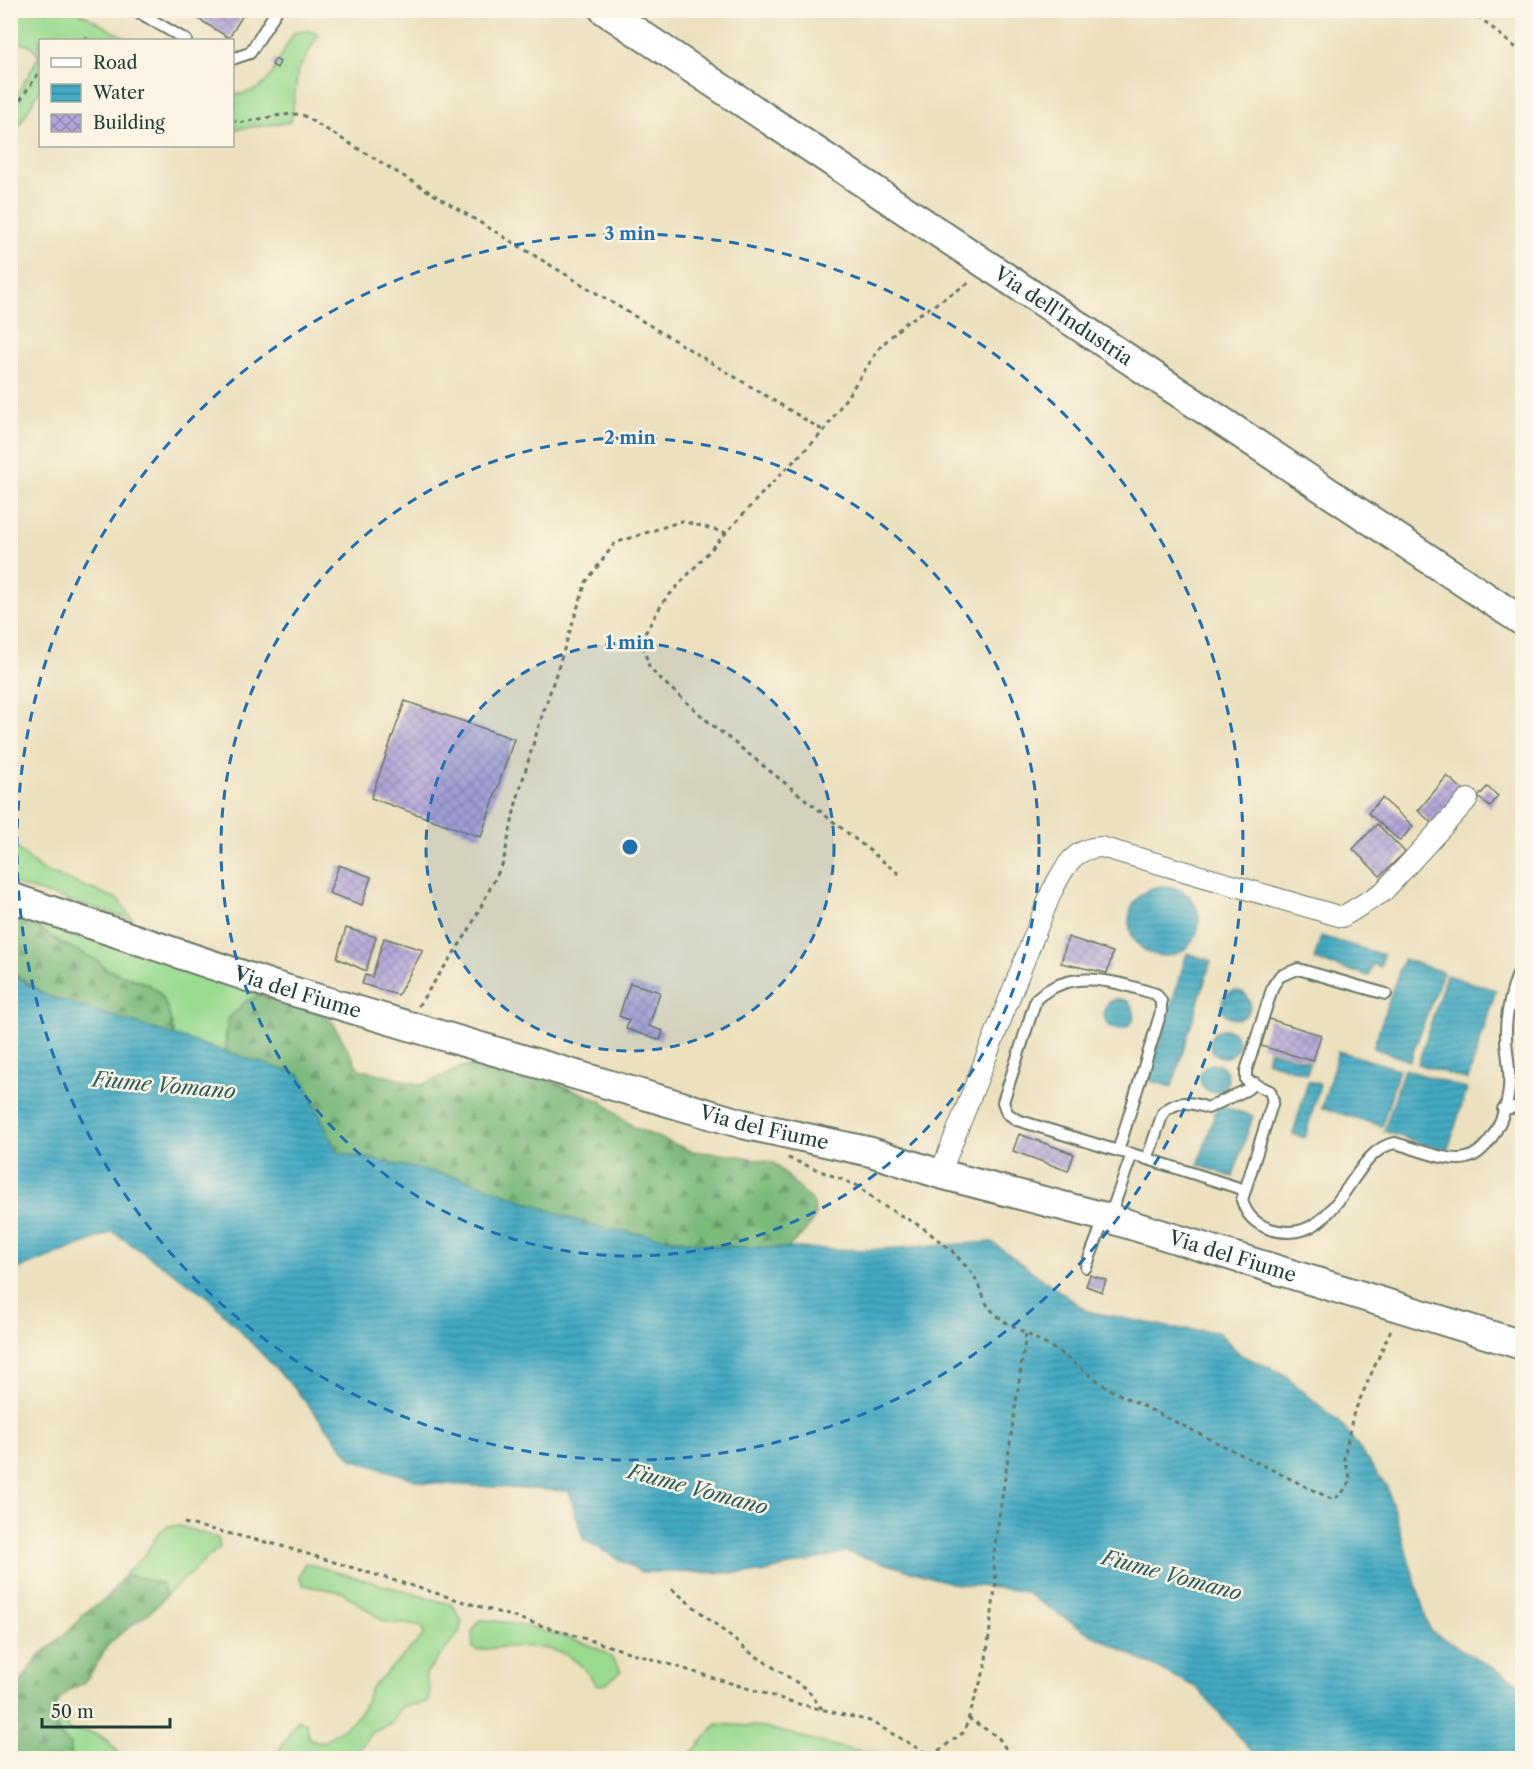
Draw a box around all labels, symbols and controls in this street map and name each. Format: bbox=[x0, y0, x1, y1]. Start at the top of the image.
legend bbox=[39, 39, 234, 147]
text: Road bbox=[93, 52, 138, 74]
text: Water bbox=[92, 82, 145, 104]
text: Building bbox=[93, 112, 165, 134]
text: 3 min bbox=[604, 223, 656, 245]
street label: Via dell'Industria bbox=[989, 261, 1138, 371]
text: 2 min bbox=[604, 427, 657, 449]
text: 1 min bbox=[605, 632, 655, 654]
centre of rings bbox=[620, 837, 640, 857]
street label: Via del Fiume bbox=[230, 961, 364, 1023]
water label: Fiume Vomano bbox=[89, 1066, 237, 1104]
street label: Via del Fiume bbox=[696, 1100, 831, 1154]
street label: Via del Fiume bbox=[1165, 1225, 1299, 1287]
water label: Fiume Vomano bbox=[623, 1458, 771, 1520]
water label: Fiume Vomano bbox=[1097, 1544, 1245, 1606]
scale bar bbox=[42, 1691, 170, 1729]
text: 50 m bbox=[51, 1701, 94, 1723]

